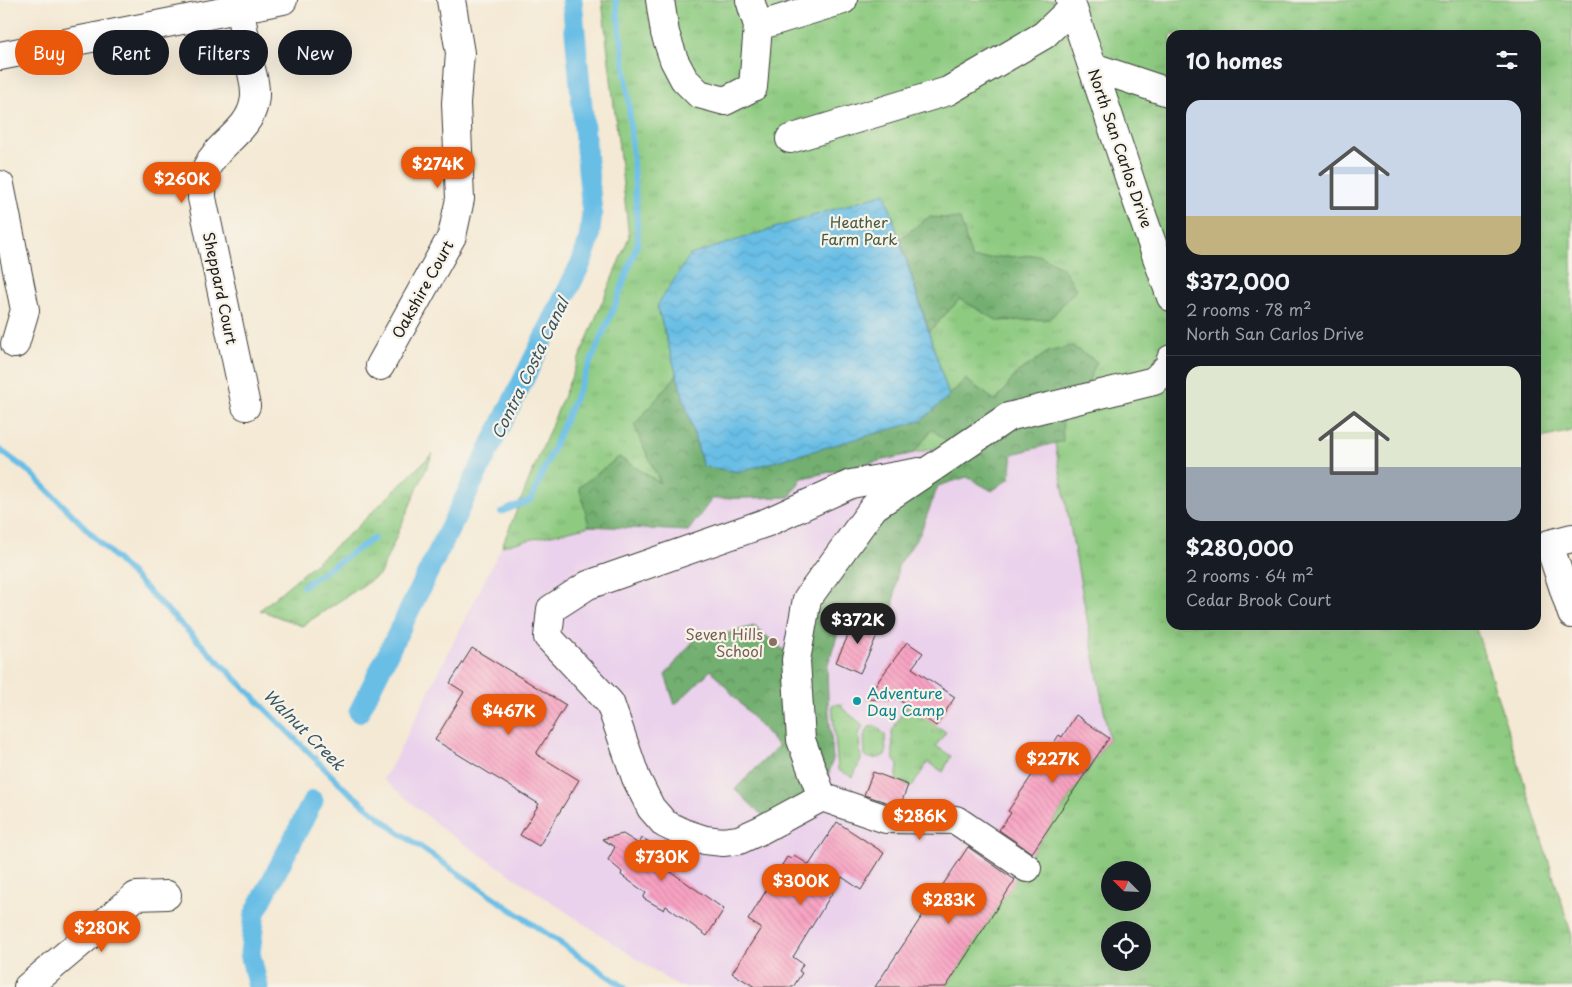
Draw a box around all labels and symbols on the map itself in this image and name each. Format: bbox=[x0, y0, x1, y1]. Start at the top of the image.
street label: North San Carlos Drive bbox=[1083, 65, 1159, 231]
pin: $274K bbox=[403, 146, 473, 189]
pin: $260K bbox=[147, 162, 217, 204]
park label: Heather Farm Park bbox=[821, 210, 897, 250]
street label: Sheppard Court bbox=[198, 230, 244, 346]
street label: Oakshire Court bbox=[385, 236, 459, 342]
water label: Contra Costa Canal bbox=[484, 291, 575, 443]
pin: $372K bbox=[823, 602, 893, 645]
place label: Seven Hills School bbox=[686, 622, 763, 662]
marker: Seven Hills School bbox=[767, 636, 779, 648]
place label: Adventure Day Camp bbox=[867, 681, 945, 721]
water label: Walnut Creek bbox=[259, 683, 352, 776]
pin: $467K bbox=[474, 694, 544, 736]
marker: Adventure Day Camp bbox=[851, 695, 863, 707]
pin: $227K bbox=[1018, 742, 1088, 784]
pin: $286K bbox=[885, 798, 955, 841]
pin: $730K bbox=[627, 840, 697, 882]
north arrow bbox=[1101, 861, 1151, 911]
pin: $300K bbox=[766, 864, 836, 906]
pin: $283K bbox=[914, 882, 984, 925]
pin: $280K bbox=[67, 910, 137, 953]

